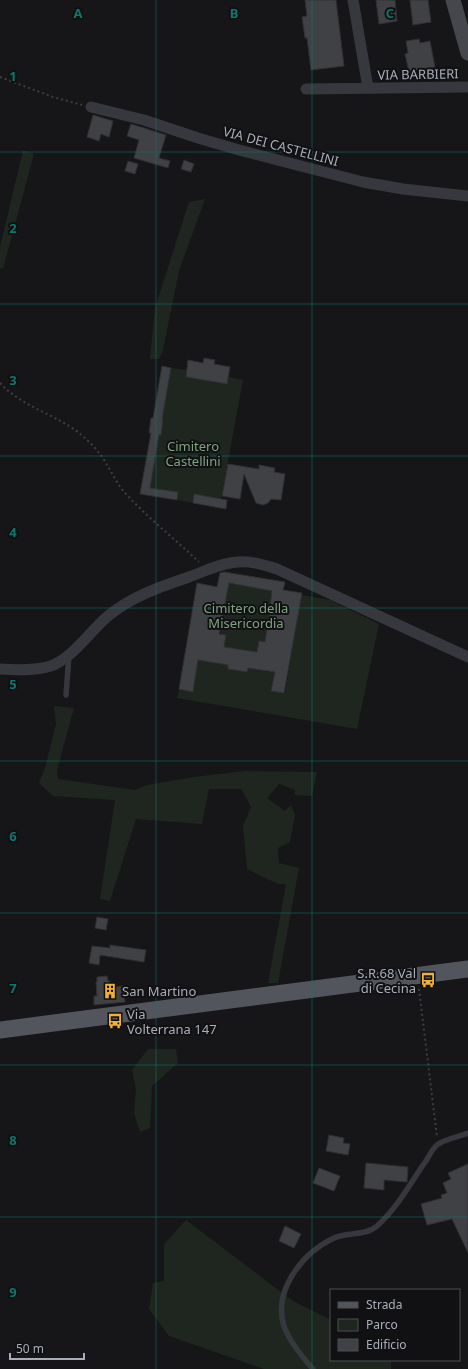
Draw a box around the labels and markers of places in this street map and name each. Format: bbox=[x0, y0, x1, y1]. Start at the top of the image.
place label: S.R.68 Val di Cecina bbox=[357, 964, 416, 997]
bus stop icon: S.R.68 Val di Cecina bbox=[419, 971, 437, 989]
building icon: San Martino bbox=[101, 982, 119, 1000]
place label: San Martino bbox=[122, 982, 196, 1000]
place label: Via Volterrana 147 bbox=[127, 1005, 217, 1038]
bus stop icon: Via Volterrana 147 bbox=[106, 1012, 124, 1030]

